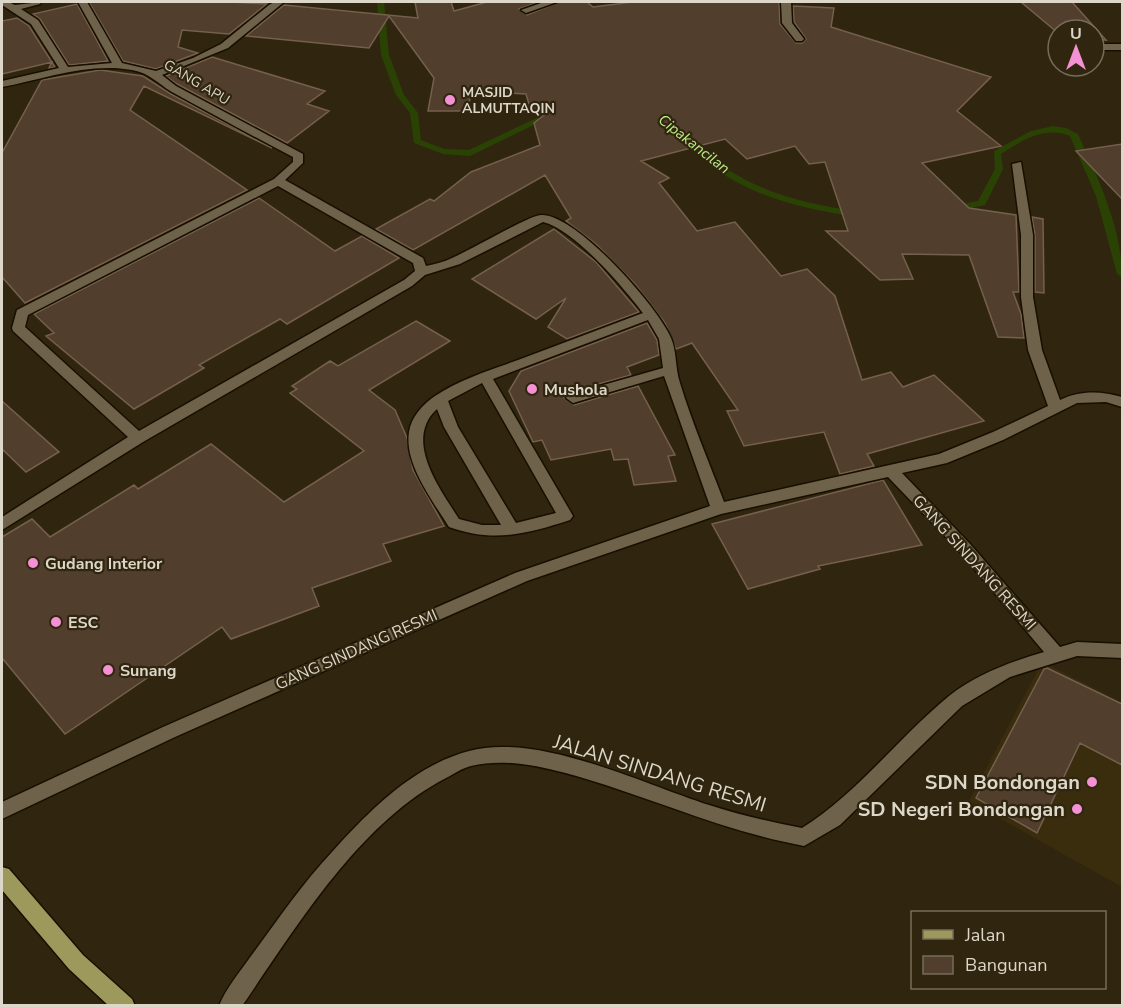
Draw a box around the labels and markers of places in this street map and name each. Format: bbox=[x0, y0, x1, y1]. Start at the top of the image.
place label: MASJID ALMUTTAQIN bbox=[462, 83, 555, 118]
marker: MASJID ALMUTTAQIN bbox=[443, 93, 457, 107]
place label: Mushola bbox=[544, 379, 607, 401]
marker: Mushola bbox=[525, 382, 539, 396]
place label: Gudang Interior bbox=[45, 553, 163, 575]
marker: Gudang Interior bbox=[26, 556, 40, 570]
place label: ESC bbox=[68, 612, 98, 634]
marker: ESC bbox=[49, 615, 63, 629]
place label: Sunang bbox=[120, 660, 177, 682]
marker: Sunang bbox=[101, 663, 115, 677]
place label: SDN Bondongan bbox=[925, 769, 1080, 796]
marker: SDN Bondongan bbox=[1085, 775, 1099, 789]
place label: SD Negeri Bondongan bbox=[858, 796, 1065, 823]
marker: SD Negeri Bondongan bbox=[1070, 802, 1084, 816]

